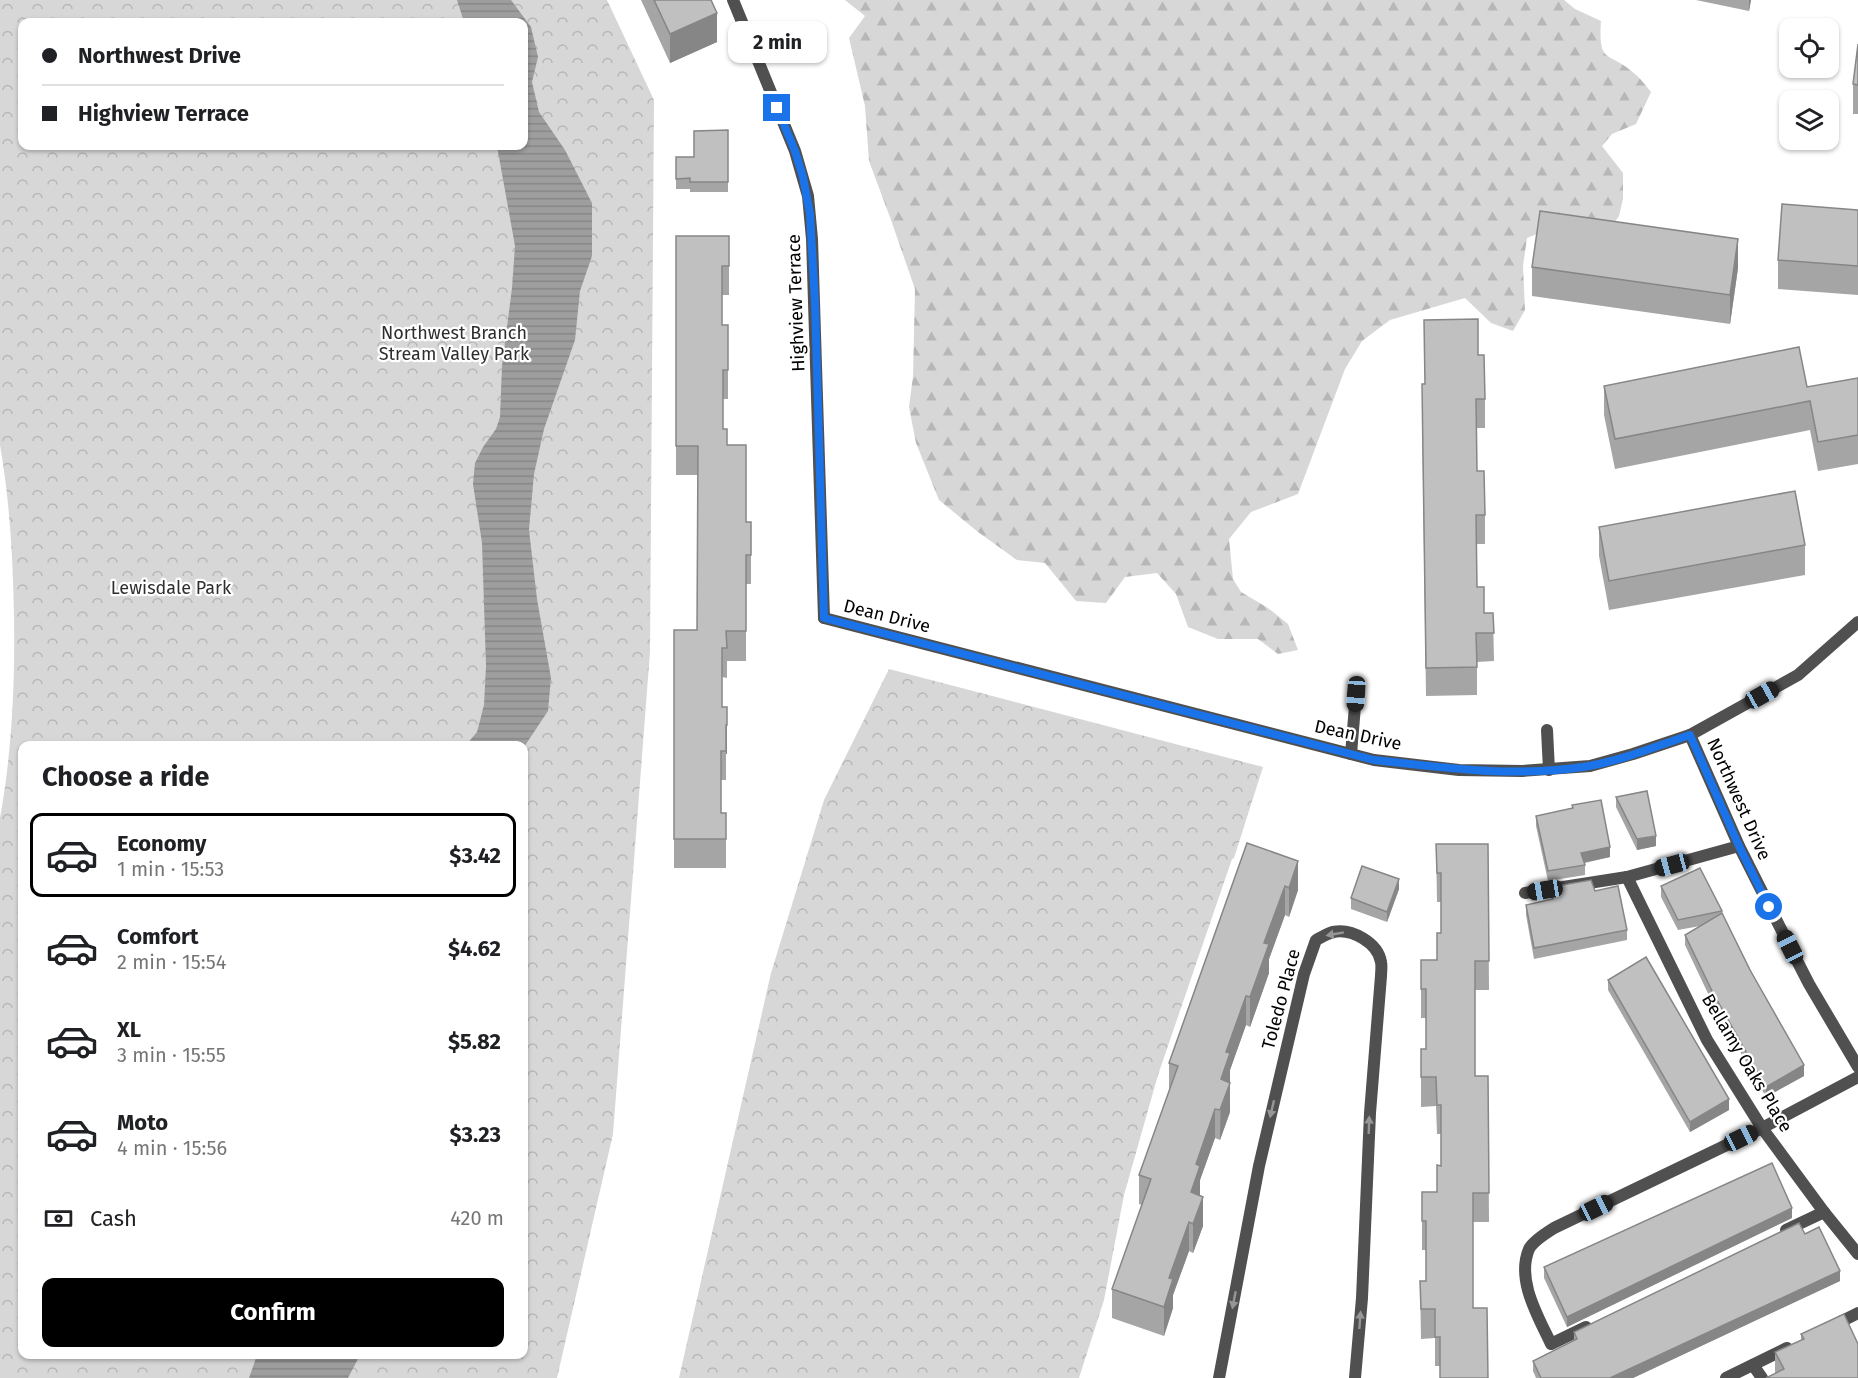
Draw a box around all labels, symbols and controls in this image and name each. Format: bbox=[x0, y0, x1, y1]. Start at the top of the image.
map controls bbox=[1779, 18, 1839, 150]
button: locate bbox=[1779, 18, 1839, 78]
callout: 2 min bbox=[728, 21, 826, 63]
text: 2 min bbox=[753, 30, 802, 54]
text: Northwest Drive bbox=[78, 42, 241, 69]
button: layers bbox=[1779, 90, 1839, 150]
route end bbox=[763, 94, 790, 121]
text: Highview Terrace bbox=[78, 100, 249, 127]
street label: Highview Terrace bbox=[783, 234, 809, 372]
park label: Northwest Branch Stream Valley Park bbox=[379, 322, 530, 365]
park label: Lewisdale Park bbox=[111, 577, 232, 599]
street label: Dean Drive bbox=[841, 595, 933, 637]
car bbox=[1346, 675, 1366, 713]
car bbox=[1742, 678, 1782, 712]
street label: Dean Drive bbox=[1312, 715, 1404, 755]
street label: Northwest Drive bbox=[1702, 735, 1776, 863]
text: Choose a ride bbox=[42, 761, 209, 793]
icon: car bbox=[45, 828, 99, 882]
text: Economy bbox=[117, 830, 206, 857]
text: $3.42 bbox=[449, 842, 501, 869]
car bbox=[1652, 852, 1692, 878]
text: 1 min · 15:53 bbox=[117, 857, 224, 881]
car bbox=[1526, 878, 1564, 902]
route start bbox=[1755, 893, 1782, 920]
icon: car bbox=[45, 921, 99, 975]
text: Comfort bbox=[117, 923, 198, 950]
car bbox=[1774, 927, 1806, 967]
one-way arrow bbox=[1325, 930, 1344, 939]
text: $4.62 bbox=[448, 935, 501, 962]
street label: Toledo Place bbox=[1257, 946, 1305, 1052]
text: 2 min · 15:54 bbox=[117, 950, 226, 974]
street label: Bellamy Oaks Place bbox=[1697, 990, 1797, 1136]
icon: car bbox=[45, 1014, 99, 1068]
text: XL bbox=[117, 1016, 141, 1043]
text: $5.82 bbox=[448, 1028, 501, 1055]
text: 3 min · 15:55 bbox=[117, 1043, 226, 1067]
one-way arrow bbox=[1267, 1100, 1277, 1118]
icon: car bbox=[45, 1107, 99, 1161]
text: Moto bbox=[117, 1109, 168, 1136]
one-way arrow bbox=[1365, 1115, 1374, 1134]
text: $3.23 bbox=[449, 1121, 501, 1148]
car bbox=[1721, 1122, 1761, 1154]
text: 4 min · 15:56 bbox=[117, 1136, 227, 1160]
car bbox=[1576, 1192, 1616, 1224]
icon: cash bbox=[42, 1202, 75, 1235]
text: Cash bbox=[90, 1205, 137, 1232]
text: 420 m bbox=[450, 1206, 504, 1230]
button: Confirm bbox=[42, 1278, 504, 1347]
one-way arrow bbox=[1229, 1291, 1238, 1310]
one-way arrow bbox=[1355, 1310, 1365, 1329]

